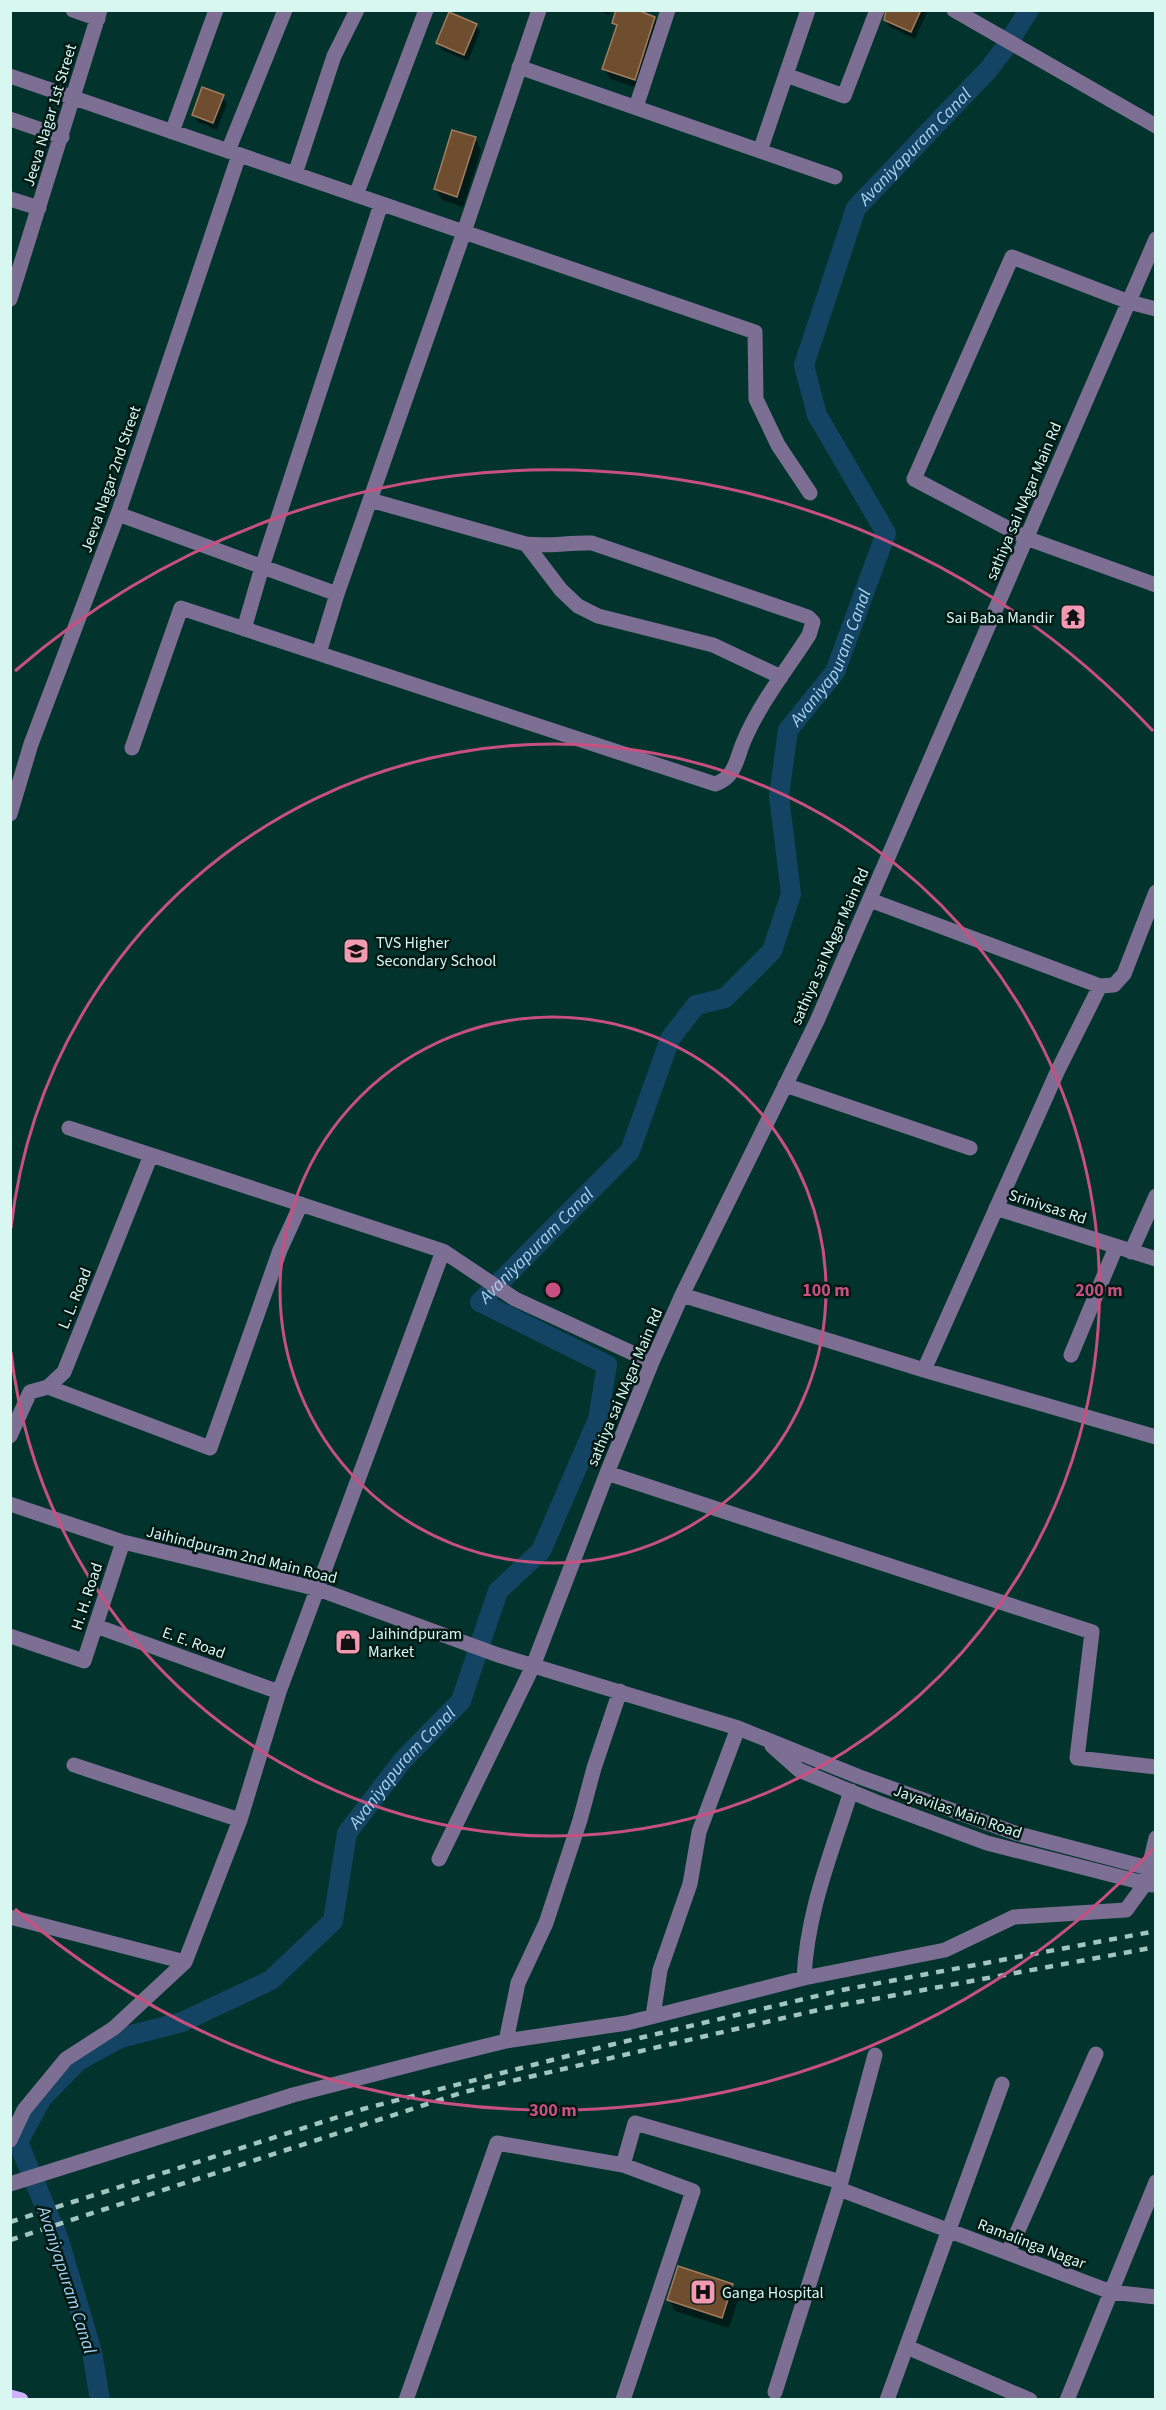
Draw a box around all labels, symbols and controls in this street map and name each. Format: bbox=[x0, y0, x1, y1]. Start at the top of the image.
street label: Jeeva Nagar 1st Street bbox=[18, 41, 82, 189]
water label: Avaniyapuram Canal bbox=[852, 82, 978, 212]
street label: Jeeva Nagar 2nd Street bbox=[75, 402, 147, 556]
street label: sathiya sai NAgar Main Rd bbox=[981, 419, 1067, 584]
water label: Avaniyapuram Canal bbox=[783, 585, 878, 732]
temple icon: Sai Baba Mandir bbox=[1058, 602, 1088, 632]
place label: Sai Baba Mandir bbox=[946, 607, 1054, 629]
street label: sathiya sai NAgar Main Rd bbox=[785, 864, 875, 1029]
place label: TVS Higher Secondary School bbox=[376, 932, 496, 972]
school or university icon: TVS Higher Secondary School bbox=[341, 936, 371, 966]
water label: Avaniyapuram Canal bbox=[473, 1182, 600, 1310]
street label: Srinivsas Rd bbox=[1006, 1184, 1089, 1230]
street label: L. L. Road bbox=[53, 1264, 97, 1332]
text: 100 m bbox=[802, 1278, 850, 1303]
text: 200 m bbox=[1075, 1278, 1123, 1303]
centre of rings bbox=[543, 1280, 563, 1300]
street label: sathiya sai NAgar Main Rd bbox=[582, 1305, 668, 1470]
street label: Jaihindpuram 2nd Main Road bbox=[144, 1521, 339, 1589]
street label: H. H. Road bbox=[66, 1560, 108, 1633]
street label: E. E. Road bbox=[159, 1621, 228, 1664]
place label: Jaihindpuram Market bbox=[368, 1623, 462, 1663]
shop icon: Jaihindpuram Market bbox=[333, 1627, 363, 1657]
water label: Avaniyapuram Canal bbox=[342, 1701, 462, 1835]
street label: Jayavilas Main Road bbox=[891, 1780, 1025, 1844]
text: 300 m bbox=[529, 2098, 577, 2123]
water label: Avaniyapuram Canal bbox=[31, 2202, 102, 2358]
street label: Ramalinga Nagar bbox=[974, 2213, 1089, 2275]
hospital icon: Ganga Hospital bbox=[688, 2277, 718, 2307]
place label: Ganga Hospital bbox=[722, 2282, 824, 2304]

